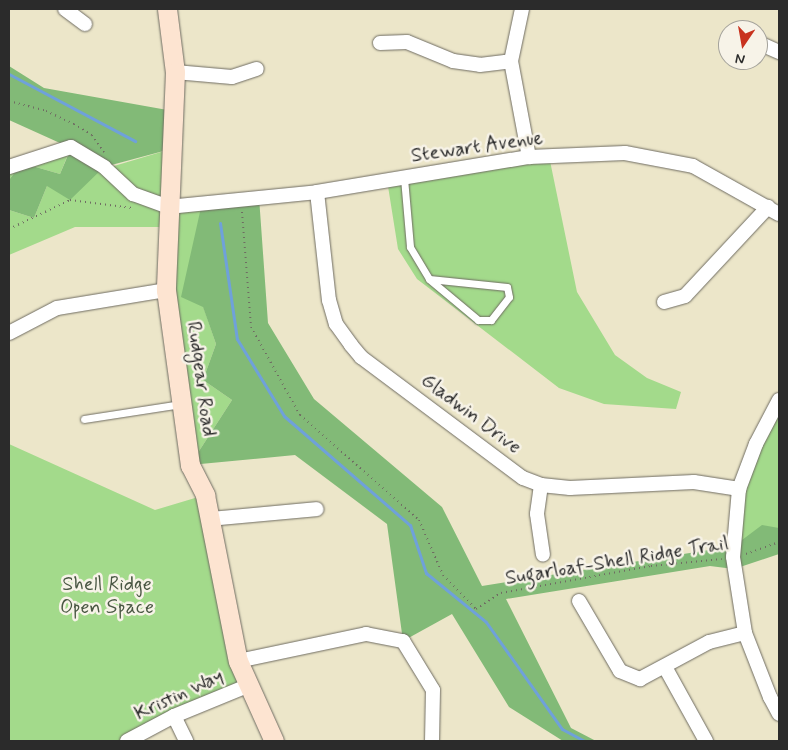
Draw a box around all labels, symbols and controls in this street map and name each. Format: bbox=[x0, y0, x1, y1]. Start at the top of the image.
north arrow bbox=[718, 20, 768, 70]
text: N bbox=[734, 49, 747, 68]
street label: Stewart Avenue bbox=[407, 126, 547, 168]
street label: Rudgear Road bbox=[181, 320, 221, 438]
street label: Gladwin Drive bbox=[417, 369, 525, 459]
street label: Sugarloaf-Shell Ridge Trail bbox=[505, 532, 729, 590]
park label: Shell Ridge Open Space bbox=[60, 572, 154, 619]
street label: Kristin Way bbox=[129, 663, 229, 727]

